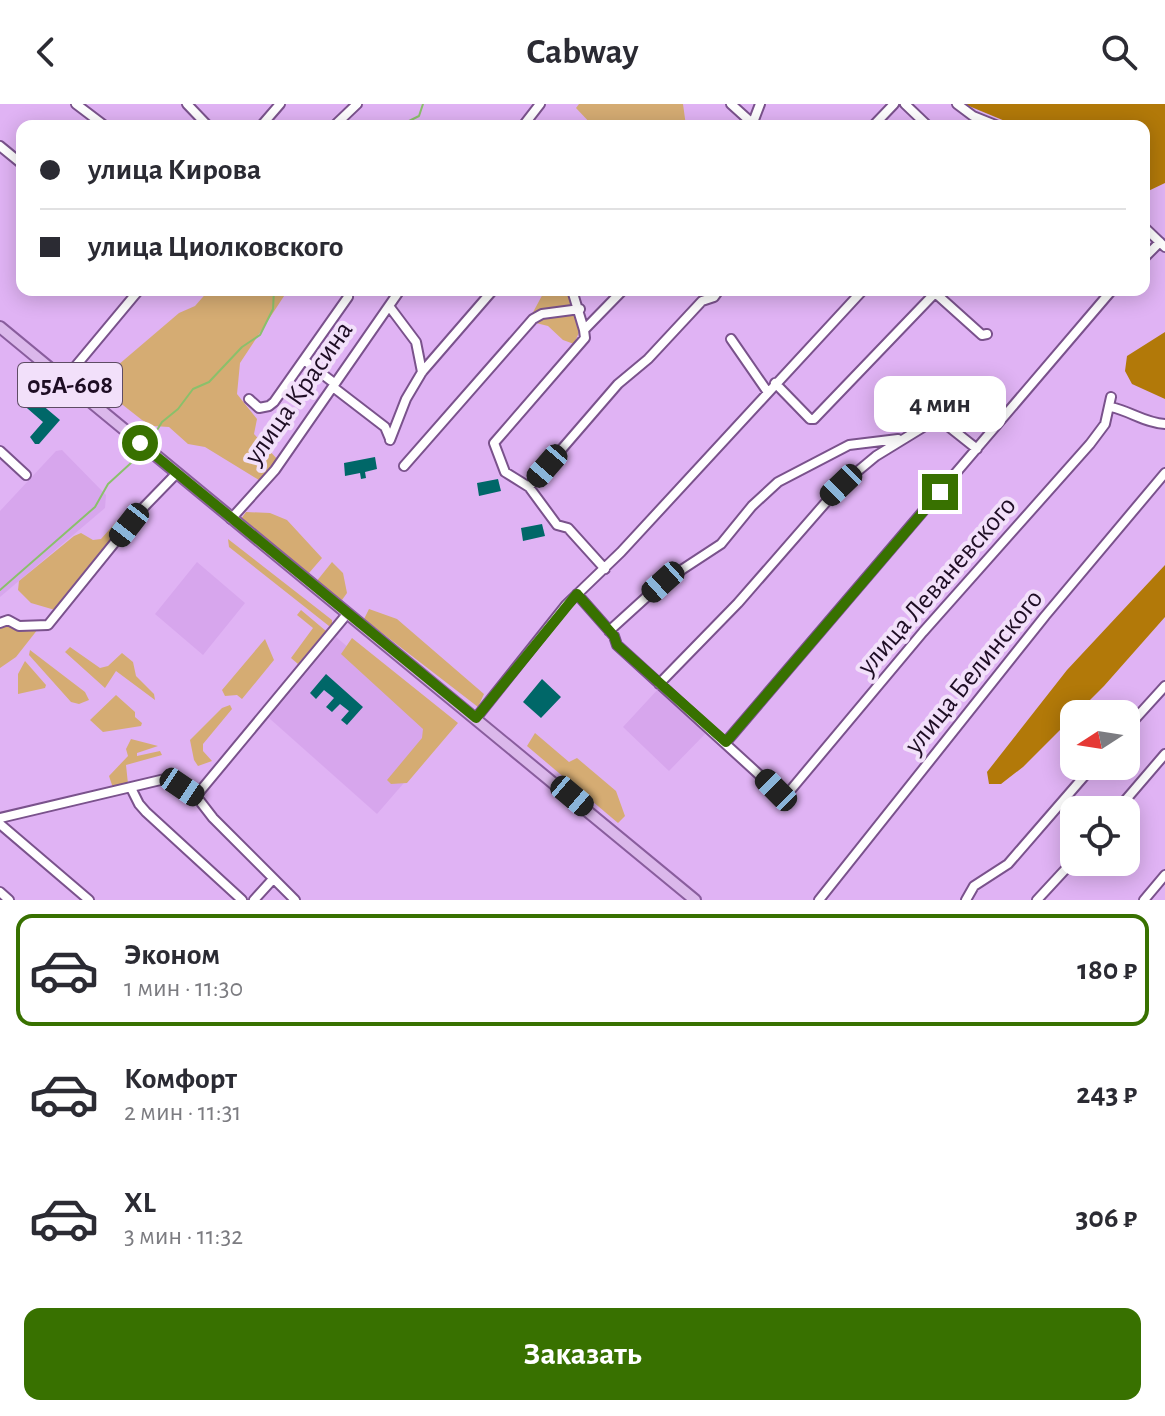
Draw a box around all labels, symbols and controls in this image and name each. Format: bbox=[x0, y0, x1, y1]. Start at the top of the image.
icon: back bbox=[24, 30, 68, 74]
icon: search bbox=[1097, 30, 1141, 74]
text: Cabway bbox=[526, 34, 639, 70]
text: улица Кирова bbox=[88, 155, 261, 185]
text: улица Циолковского bbox=[88, 232, 344, 262]
street label: улица Красина bbox=[239, 316, 359, 470]
road number: 05А-608 bbox=[18, 363, 122, 407]
callout: 4 мин bbox=[874, 376, 1006, 432]
text: 4 мин bbox=[909, 391, 971, 417]
route start bbox=[122, 425, 158, 461]
car bbox=[522, 440, 572, 492]
car bbox=[815, 460, 867, 510]
route end bbox=[922, 474, 958, 510]
street label: улица Леваневского bbox=[852, 492, 1022, 681]
car bbox=[105, 499, 153, 551]
car bbox=[637, 557, 689, 607]
street label: улица Белинского bbox=[899, 585, 1048, 760]
north arrow bbox=[1060, 700, 1140, 780]
map controls bbox=[1060, 700, 1140, 876]
car bbox=[155, 764, 209, 810]
car bbox=[751, 765, 801, 815]
car bbox=[546, 771, 598, 821]
button: locate bbox=[1060, 796, 1140, 876]
icon: car bbox=[28, 934, 100, 1006]
text: Эконом bbox=[124, 940, 220, 970]
text: 180 ₽ bbox=[1077, 955, 1137, 985]
text: 1 мин · 11:30 bbox=[124, 975, 243, 1001]
icon: car bbox=[28, 1058, 100, 1130]
text: Комфорт bbox=[124, 1064, 237, 1094]
text: 243 ₽ bbox=[1076, 1079, 1137, 1109]
text: 2 мин · 11:31 bbox=[124, 1099, 241, 1125]
icon: car bbox=[28, 1182, 100, 1254]
text: XL bbox=[124, 1188, 156, 1218]
text: 306 ₽ bbox=[1075, 1203, 1137, 1233]
text: 3 мин · 11:32 bbox=[124, 1223, 243, 1249]
button: Заказать bbox=[24, 1308, 1141, 1400]

